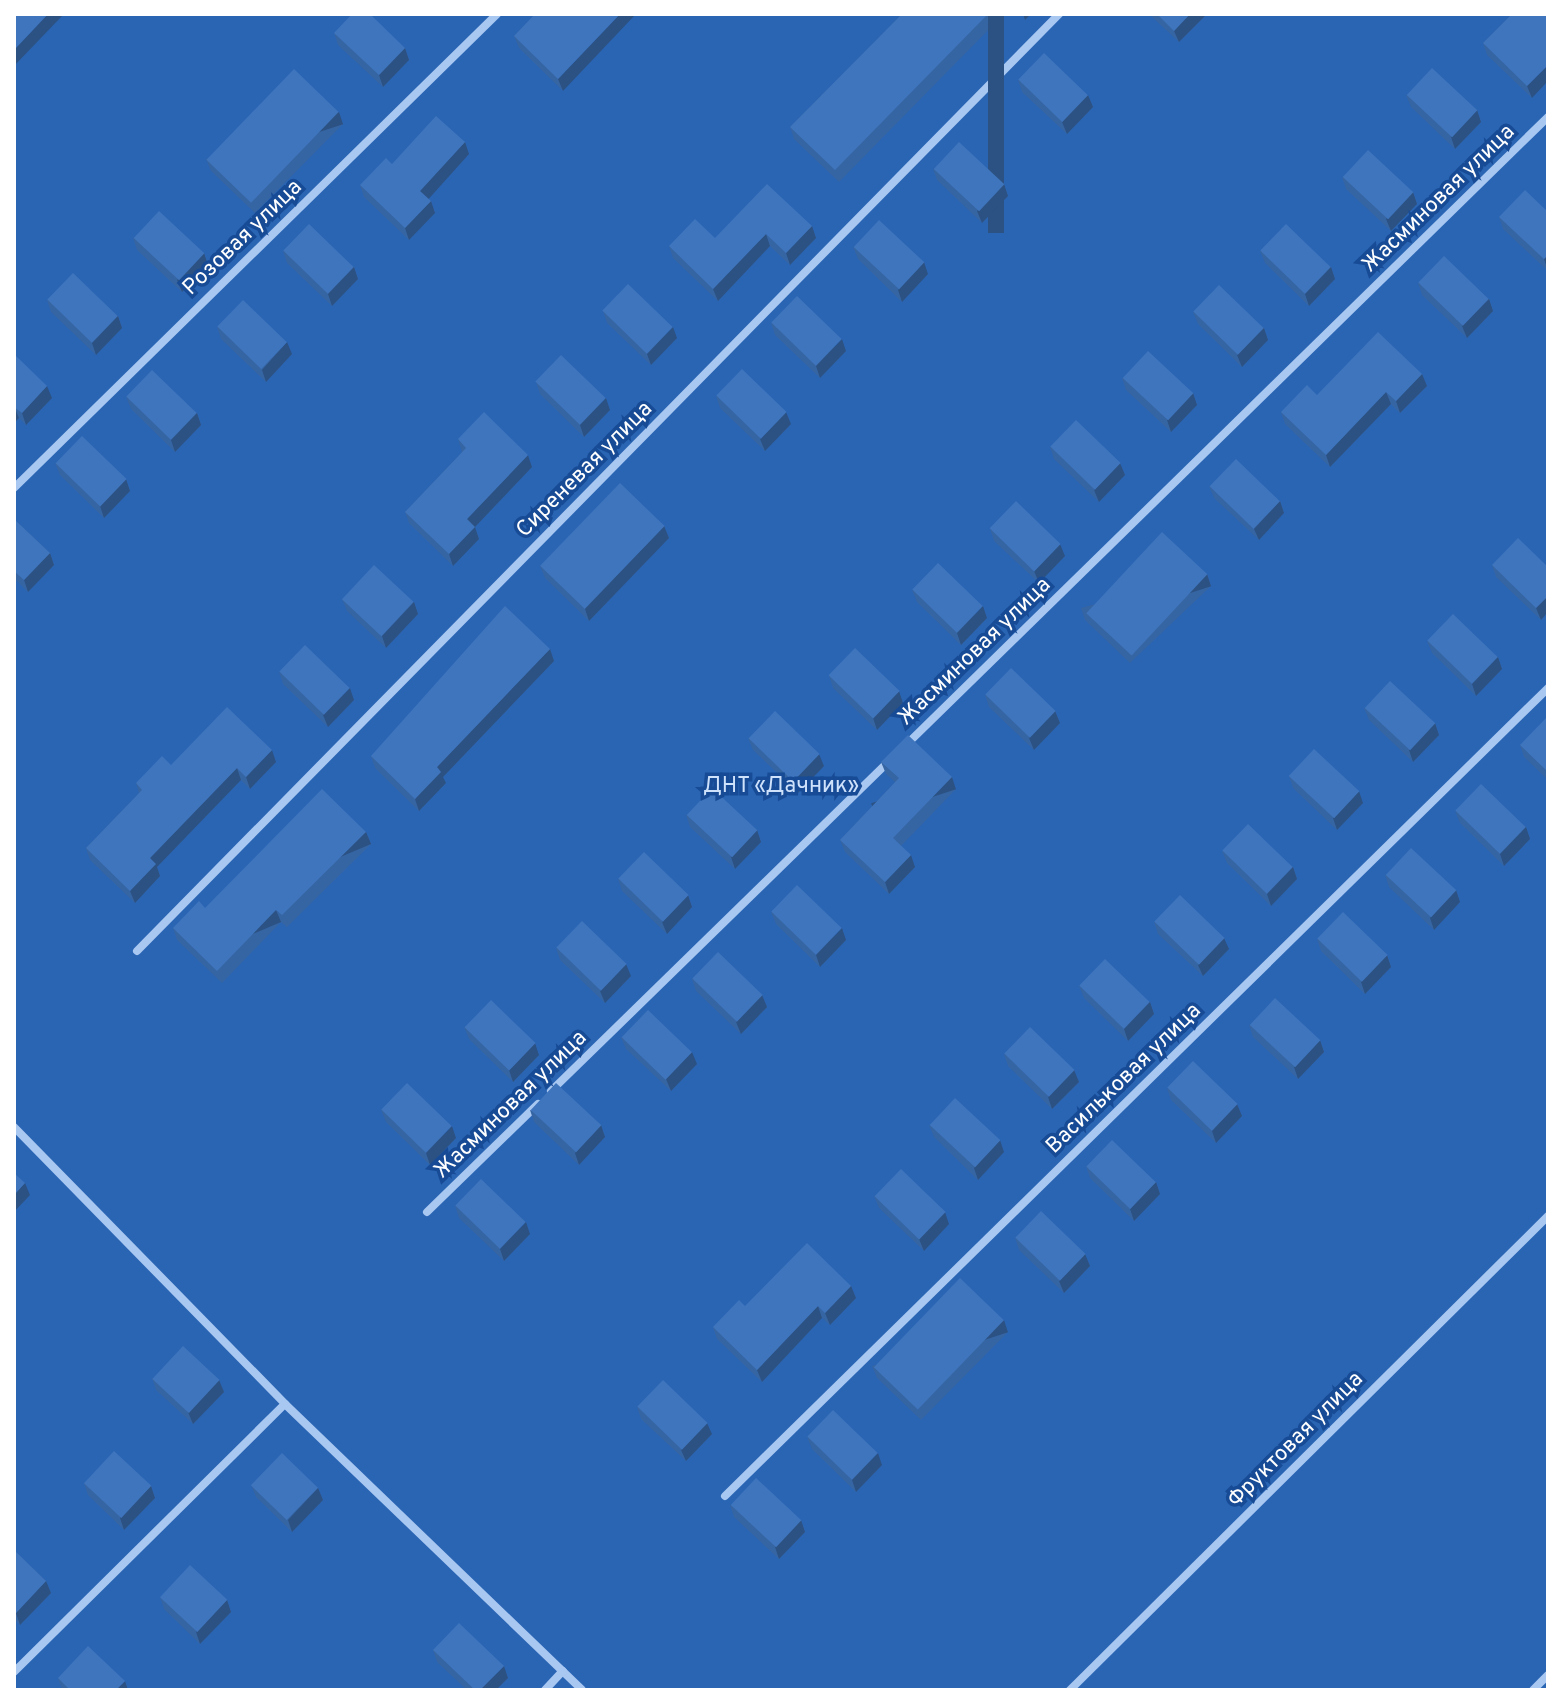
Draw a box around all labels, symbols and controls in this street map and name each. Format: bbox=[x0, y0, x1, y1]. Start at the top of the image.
street label: Жасминовая улица bbox=[1357, 119, 1521, 279]
street label: Розовая улица bbox=[178, 174, 308, 302]
street label: Сиреневая улица bbox=[511, 396, 659, 544]
street label: Жасминовая улица bbox=[893, 572, 1057, 732]
park label: ДНТ «Дачник» bbox=[703, 774, 859, 800]
street label: Васильковая улица bbox=[1041, 998, 1207, 1160]
street label: Жасминовая улица bbox=[429, 1025, 593, 1185]
street label: Фруктовая улица bbox=[1223, 1367, 1369, 1513]

